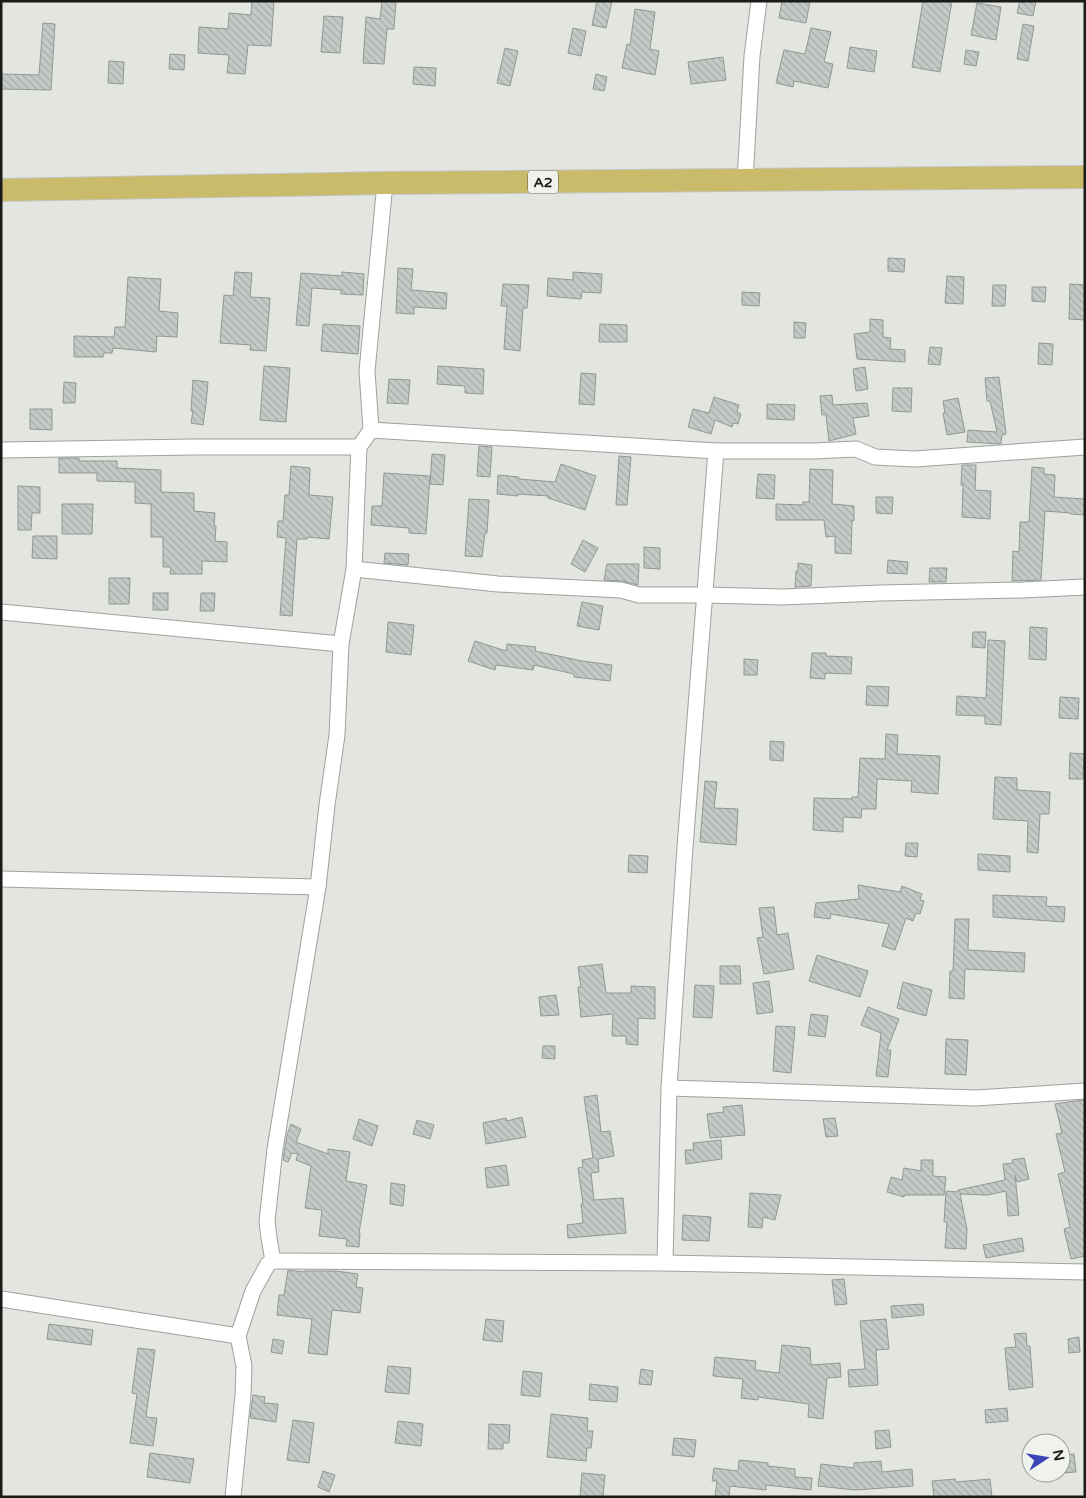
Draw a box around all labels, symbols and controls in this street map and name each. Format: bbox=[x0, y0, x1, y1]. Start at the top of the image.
road number: A2 bbox=[528, 170, 558, 193]
north arrow bbox=[1021, 1433, 1071, 1483]
text: N bbox=[1049, 1448, 1068, 1463]

